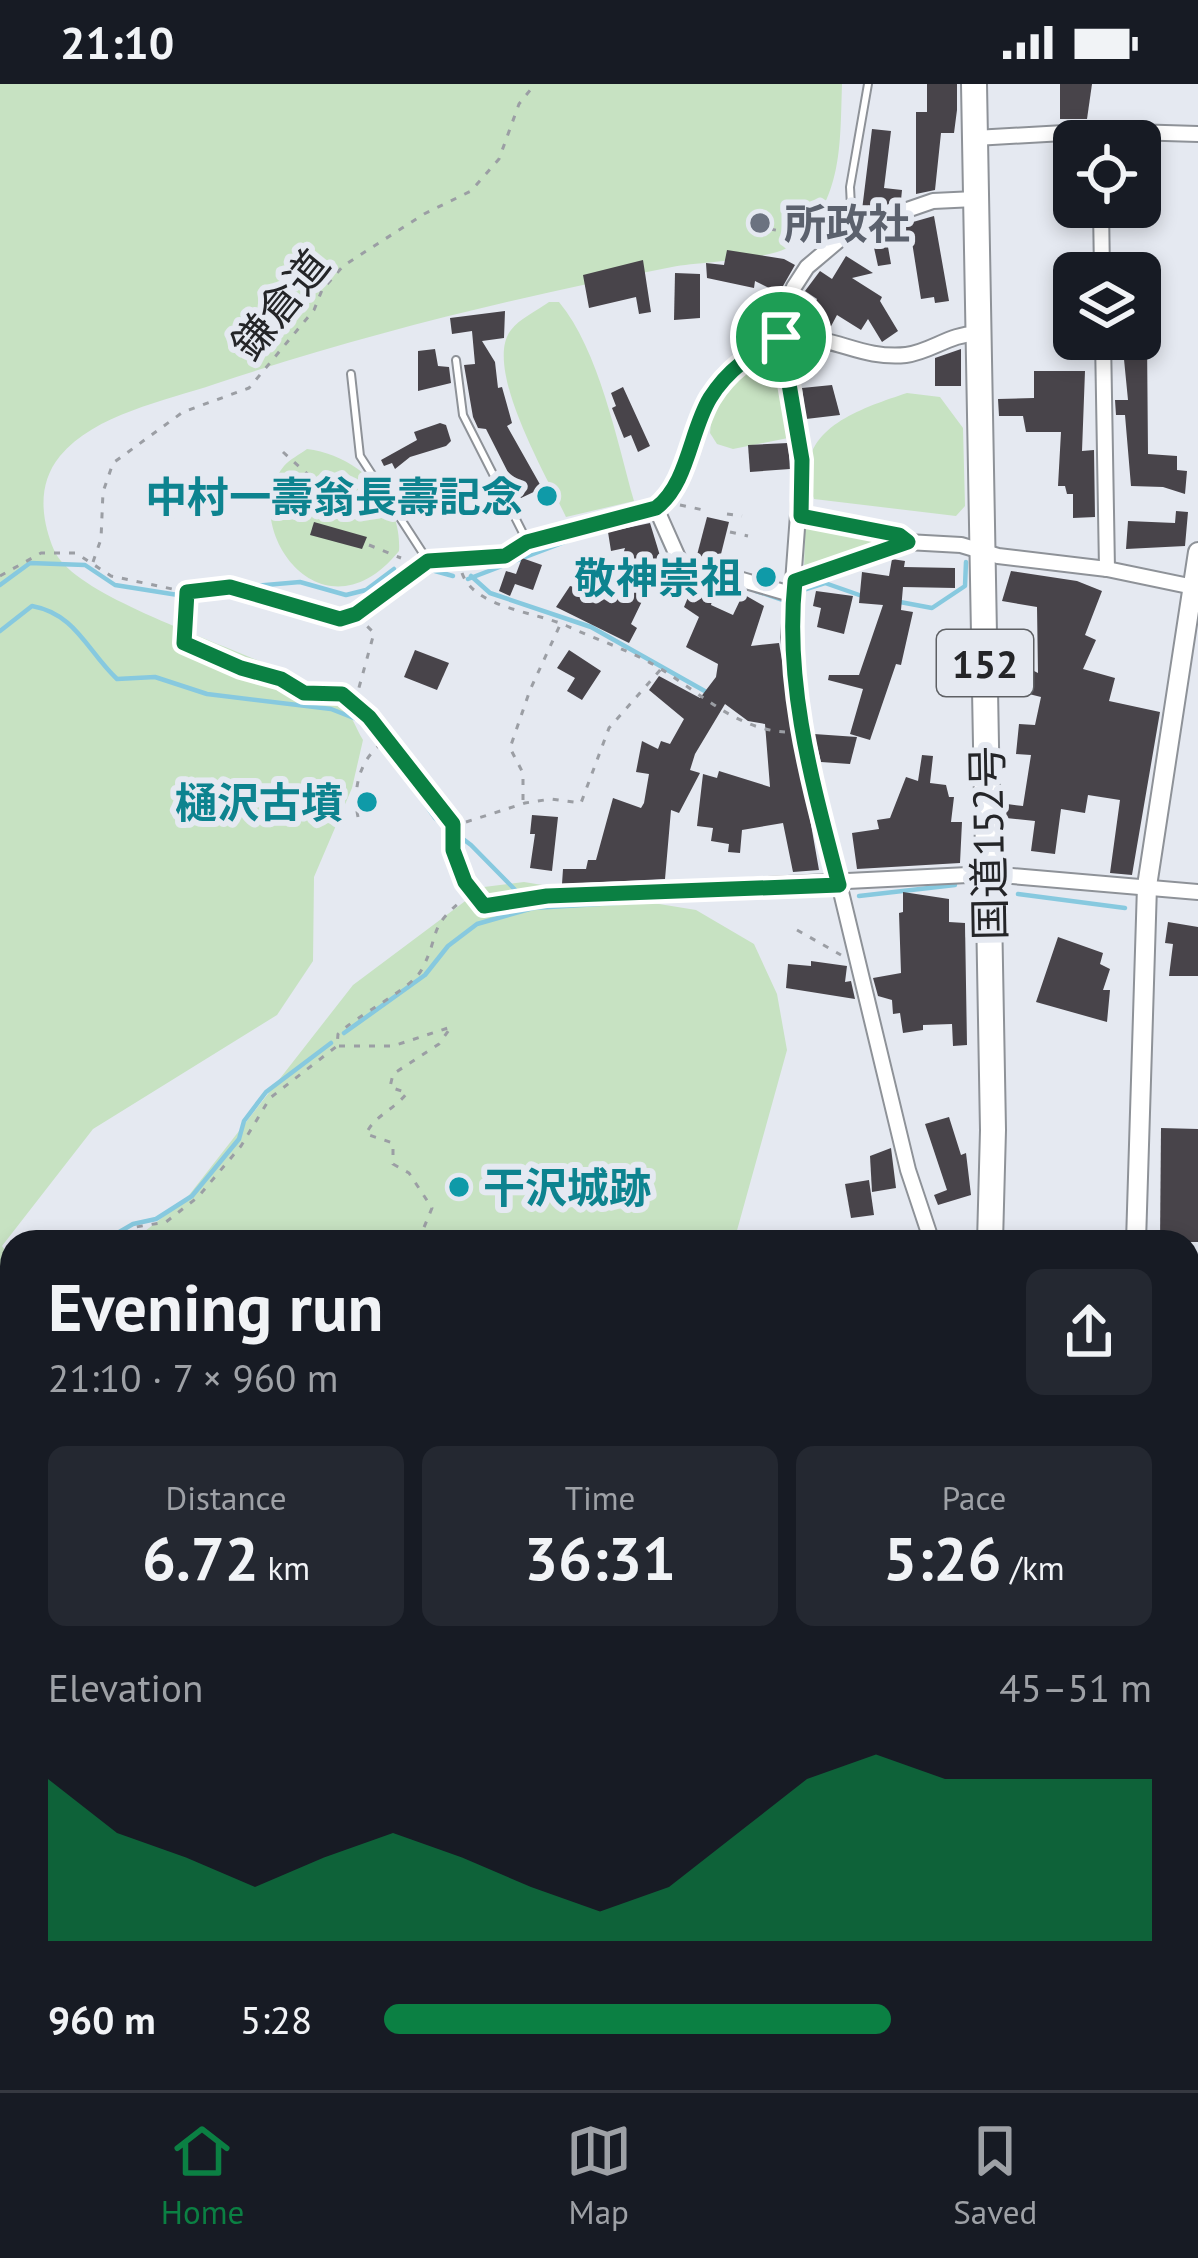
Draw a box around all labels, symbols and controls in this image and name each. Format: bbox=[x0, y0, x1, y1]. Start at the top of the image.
text: 21:10 bbox=[60, 13, 174, 71]
map controls bbox=[1053, 120, 1161, 360]
button: locate bbox=[1053, 120, 1161, 228]
place label: 所政社 bbox=[784, 196, 910, 251]
marker: 所政社 bbox=[747, 210, 773, 236]
street label: 鎌倉道 bbox=[219, 238, 341, 370]
button: layers bbox=[1053, 252, 1161, 360]
pin bbox=[730, 286, 832, 388]
icon: arrive bbox=[748, 304, 814, 370]
place label: 中村一壽翁長壽記念 bbox=[145, 469, 523, 524]
marker: 中村一壽翁長壽記念 bbox=[534, 483, 560, 509]
place label: 敬神崇祖 bbox=[574, 550, 742, 605]
marker: 敬神崇祖 bbox=[753, 564, 779, 590]
road number: 152 bbox=[937, 630, 1033, 696]
street label: 国道152号 bbox=[959, 745, 1017, 941]
place label: 樋沢古墳 bbox=[175, 775, 343, 830]
marker: 樋沢古墳 bbox=[354, 789, 380, 815]
place label: 干沢城跡 bbox=[483, 1160, 651, 1215]
marker: 干沢城跡 bbox=[446, 1174, 472, 1200]
text: Evening run bbox=[48, 1264, 383, 1349]
button: share bbox=[1026, 1269, 1152, 1395]
text: 21:10 · 7 × 960 m bbox=[48, 1352, 338, 1403]
text: Distance bbox=[166, 1476, 286, 1519]
text: Time bbox=[565, 1476, 635, 1519]
text: Pace bbox=[942, 1476, 1006, 1519]
text: 6.72 bbox=[142, 1519, 259, 1597]
text: 36:31 bbox=[524, 1519, 676, 1597]
text: 5:26 bbox=[883, 1519, 1002, 1597]
text: km bbox=[259, 1546, 310, 1589]
text: /km bbox=[1002, 1546, 1065, 1589]
text: Elevation bbox=[48, 1662, 203, 1713]
text: 45–51 m bbox=[999, 1662, 1152, 1713]
text: 960 m bbox=[48, 1994, 156, 2045]
text: 5:28 bbox=[240, 1994, 312, 2045]
tab: Home bbox=[161, 2118, 244, 2233]
tab: Map bbox=[566, 2118, 632, 2233]
tab: Saved bbox=[953, 2118, 1037, 2233]

